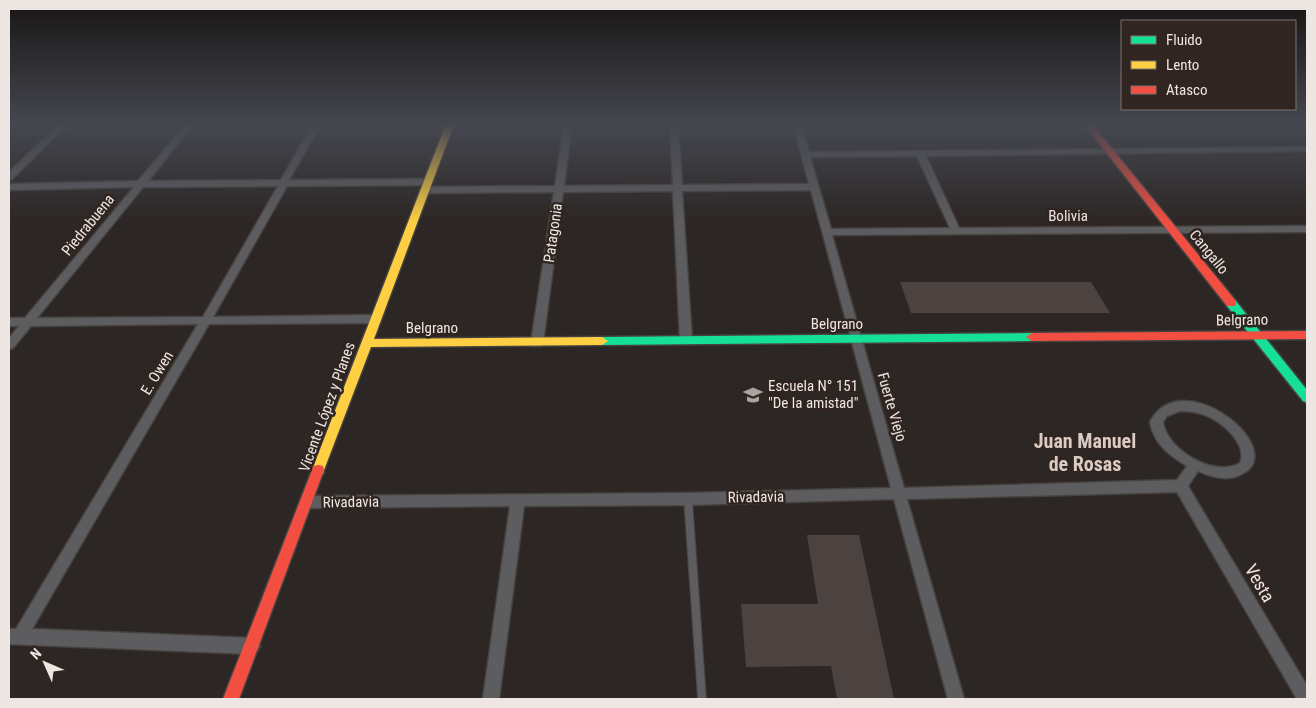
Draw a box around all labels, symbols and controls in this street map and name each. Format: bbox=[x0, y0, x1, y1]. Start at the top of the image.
legend bbox=[1121, 20, 1296, 110]
text: Fluido bbox=[1166, 31, 1202, 49]
text: Lento bbox=[1166, 56, 1199, 74]
text: Atasco bbox=[1166, 81, 1207, 99]
street label: Piedrabuena bbox=[58, 191, 118, 259]
street label: Patagonia bbox=[540, 202, 566, 264]
street label: Bolivia bbox=[1048, 207, 1088, 225]
street label: Cangallo bbox=[1186, 226, 1232, 278]
street label: Belgrano bbox=[1216, 311, 1268, 329]
street label: Belgrano bbox=[811, 315, 863, 333]
street label: Belgrano bbox=[406, 319, 458, 337]
street label: Vicente López y Planes bbox=[295, 339, 359, 474]
street label: E. Owen bbox=[137, 348, 177, 398]
street label: Fuerte Viejo bbox=[874, 370, 910, 444]
place label: Escuela N° 151 "De la amistad" bbox=[768, 377, 859, 412]
school or university icon: Escuela N° 151 "De la amistad" bbox=[742, 384, 764, 406]
district label: Juan Manuel de Rosas bbox=[1034, 429, 1136, 476]
street label: Rivadavia bbox=[728, 488, 784, 506]
street label: Rivadavia bbox=[323, 493, 379, 511]
street label: Vesta bbox=[1241, 560, 1279, 606]
north arrow bbox=[20, 638, 70, 688]
text: N bbox=[27, 645, 44, 662]

